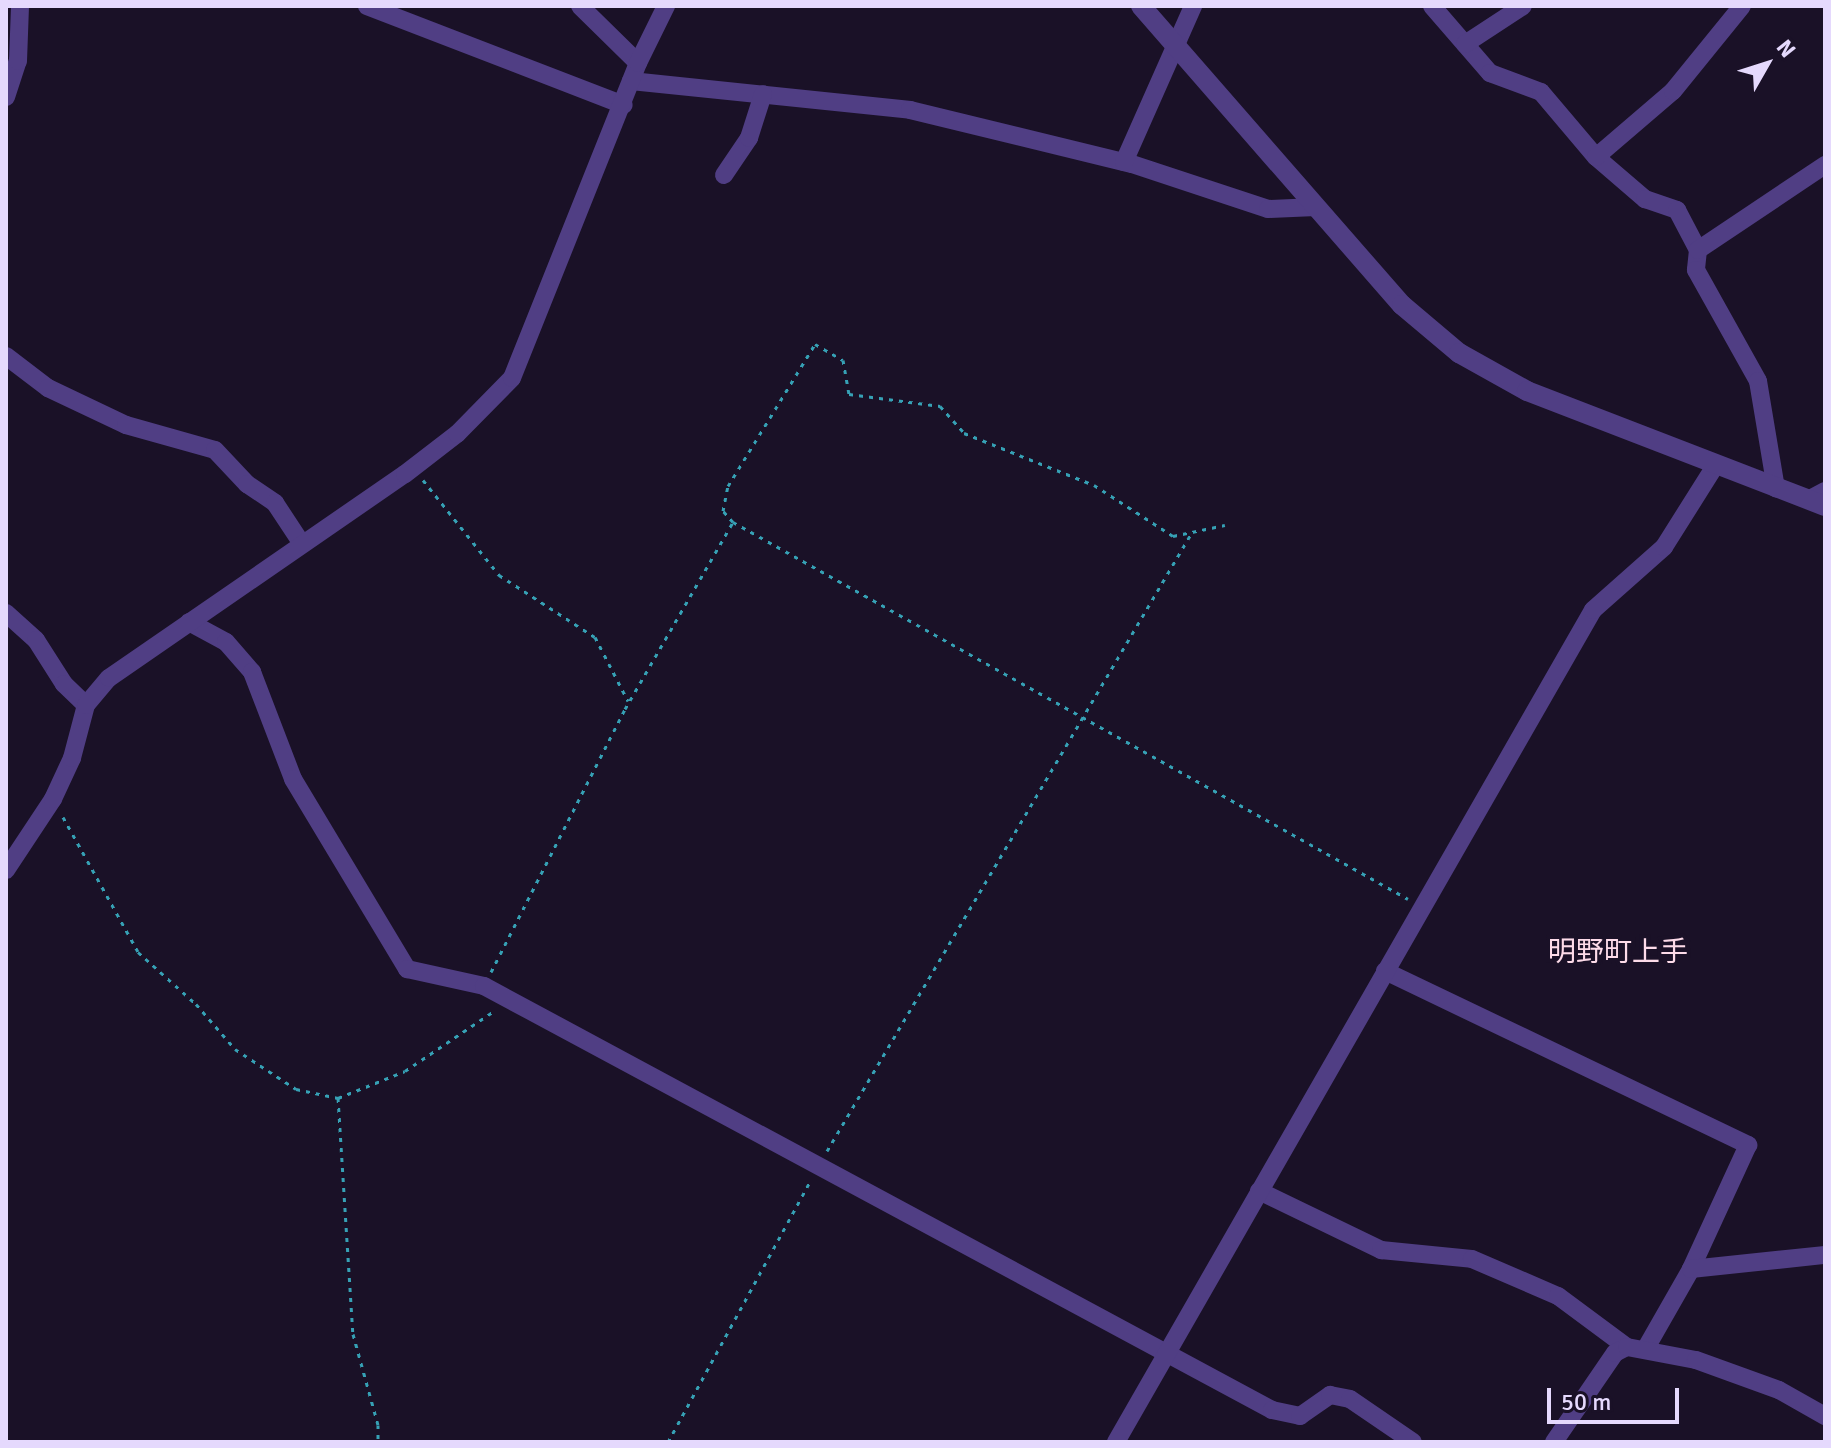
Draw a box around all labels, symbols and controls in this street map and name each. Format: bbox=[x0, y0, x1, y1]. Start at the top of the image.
north arrow bbox=[1727, 24, 1807, 104]
text: N bbox=[1771, 34, 1801, 63]
district label: 明野町上手 bbox=[1548, 935, 1688, 969]
scale bar bbox=[1551, 1372, 1683, 1422]
text: 50 m bbox=[1561, 1387, 1611, 1417]

